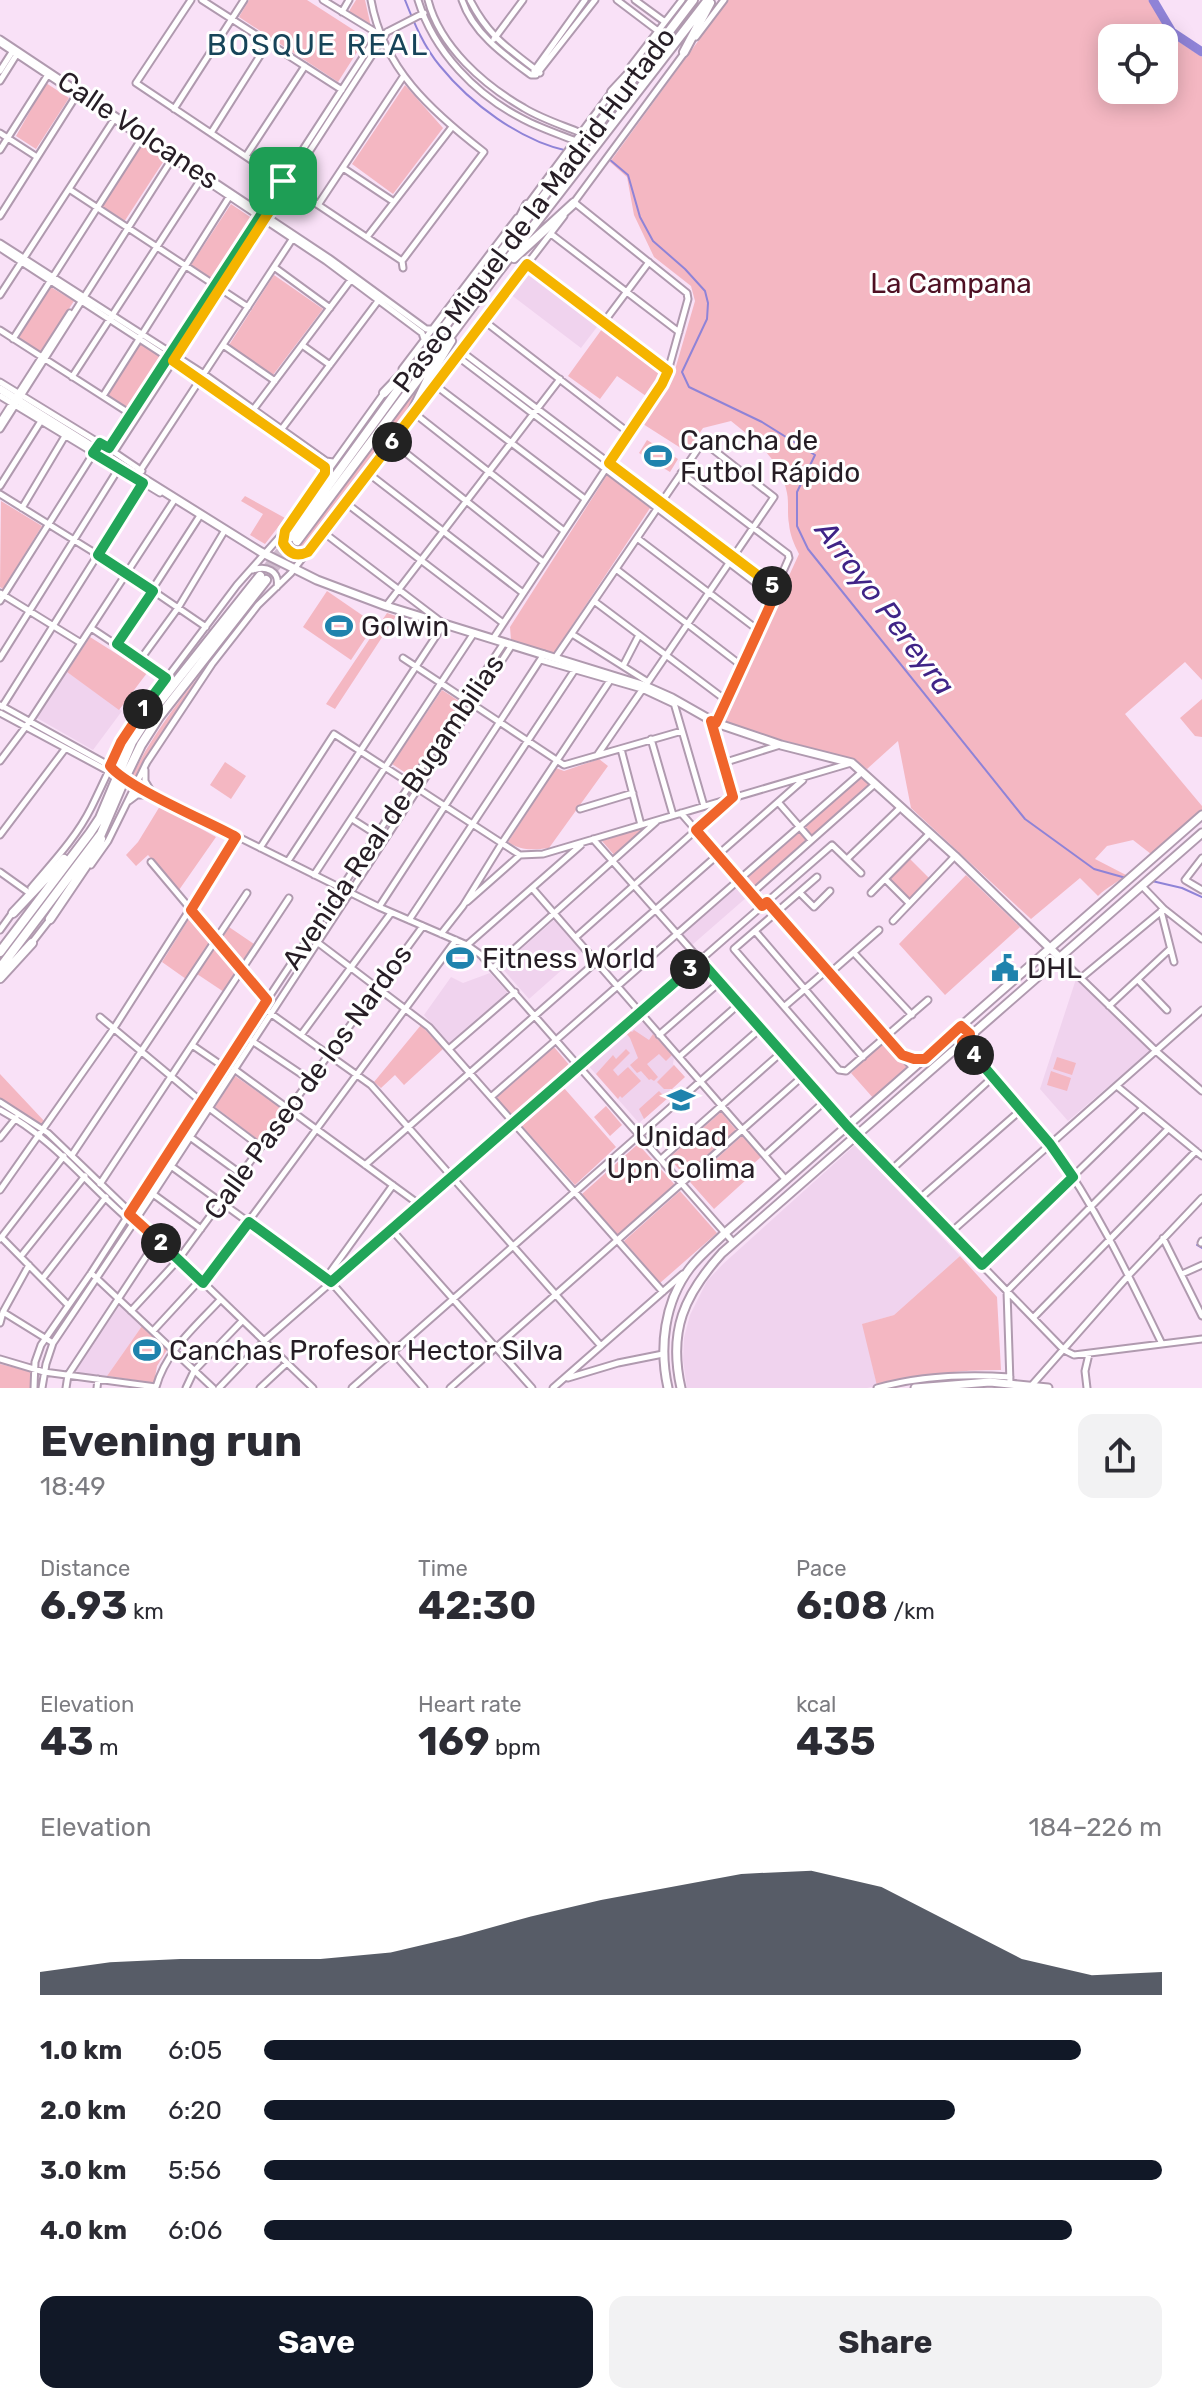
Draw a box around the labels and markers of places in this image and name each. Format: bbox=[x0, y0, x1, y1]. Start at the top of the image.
pin bbox=[249, 147, 317, 215]
pin: 6 bbox=[372, 422, 412, 462]
place label: Cancha de Futbol Rápido bbox=[680, 424, 860, 489]
sports icon: Cancha de Futbol Rápido bbox=[643, 441, 673, 471]
pin: 5 bbox=[752, 566, 792, 606]
place label: Golwin bbox=[361, 610, 449, 643]
sports icon: Golwin bbox=[324, 611, 354, 641]
pin: 1 bbox=[123, 689, 163, 729]
place label: Fitness World bbox=[482, 942, 656, 975]
sports icon: Fitness World bbox=[445, 943, 475, 973]
pin: 3 bbox=[670, 949, 710, 989]
place label: DHL bbox=[1027, 952, 1082, 985]
public building icon: DHL bbox=[990, 953, 1020, 983]
pin: 4 bbox=[954, 1035, 994, 1075]
school or university icon: Unidad Upn Colima bbox=[666, 1085, 696, 1115]
place label: Unidad Upn Colima bbox=[607, 1120, 755, 1185]
pin: 2 bbox=[141, 1223, 181, 1263]
place label: Canchas Profesor Hector Silva bbox=[169, 1334, 563, 1367]
sports icon: Canchas Profesor Hector Silva bbox=[132, 1335, 162, 1365]

